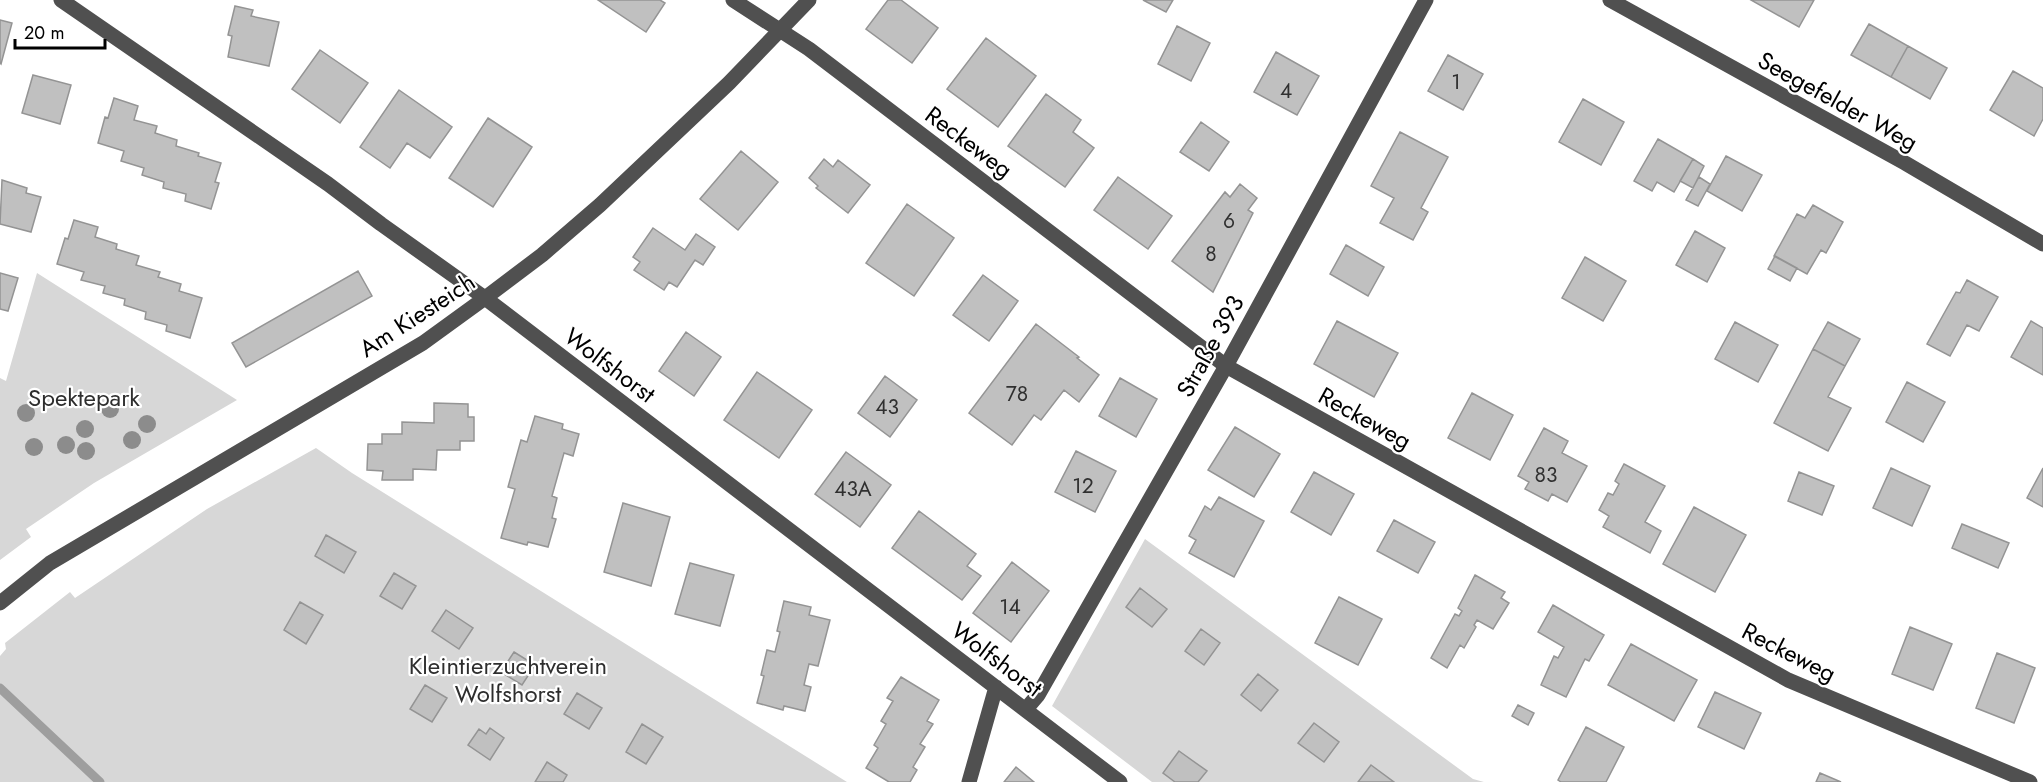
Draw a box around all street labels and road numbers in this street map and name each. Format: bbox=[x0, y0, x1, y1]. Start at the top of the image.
street label: Seegefelder Weg bbox=[1752, 43, 1924, 159]
street label: Reckeweg bbox=[918, 97, 1020, 187]
street label: Am Kiesteich bbox=[352, 264, 482, 366]
street label: Straße 393 bbox=[1168, 289, 1252, 403]
street label: Wolfshorst bbox=[557, 319, 663, 411]
street label: Reckeweg bbox=[1312, 378, 1418, 458]
street label: Wolfshorst bbox=[944, 613, 1050, 705]
street label: Reckeweg bbox=[1736, 613, 1842, 691]

